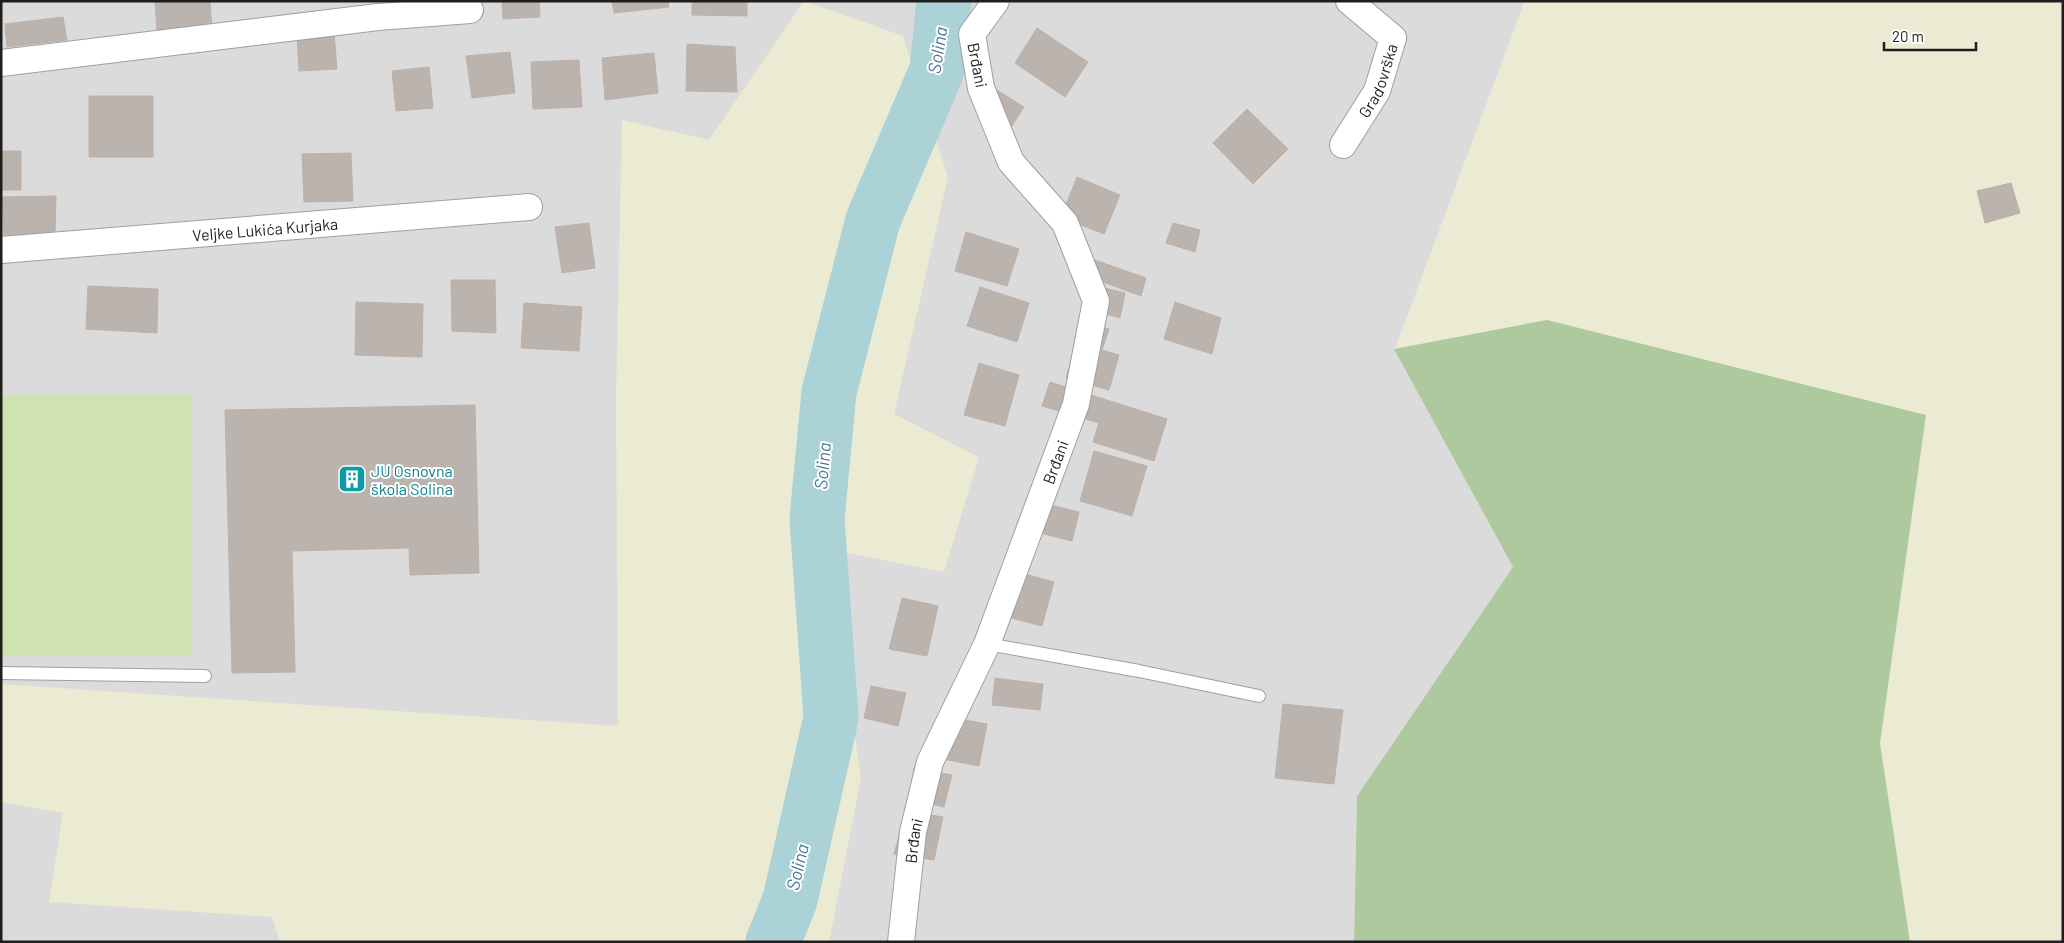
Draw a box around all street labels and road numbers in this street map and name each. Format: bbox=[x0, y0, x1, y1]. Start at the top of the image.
street label: Brđani bbox=[964, 41, 992, 89]
street label: Gradovrška bbox=[1354, 41, 1400, 121]
street label: Veljke Lukića Kurjaka bbox=[192, 213, 339, 244]
street label: Brđani bbox=[1038, 437, 1071, 486]
street label: Brđani bbox=[900, 816, 926, 864]

